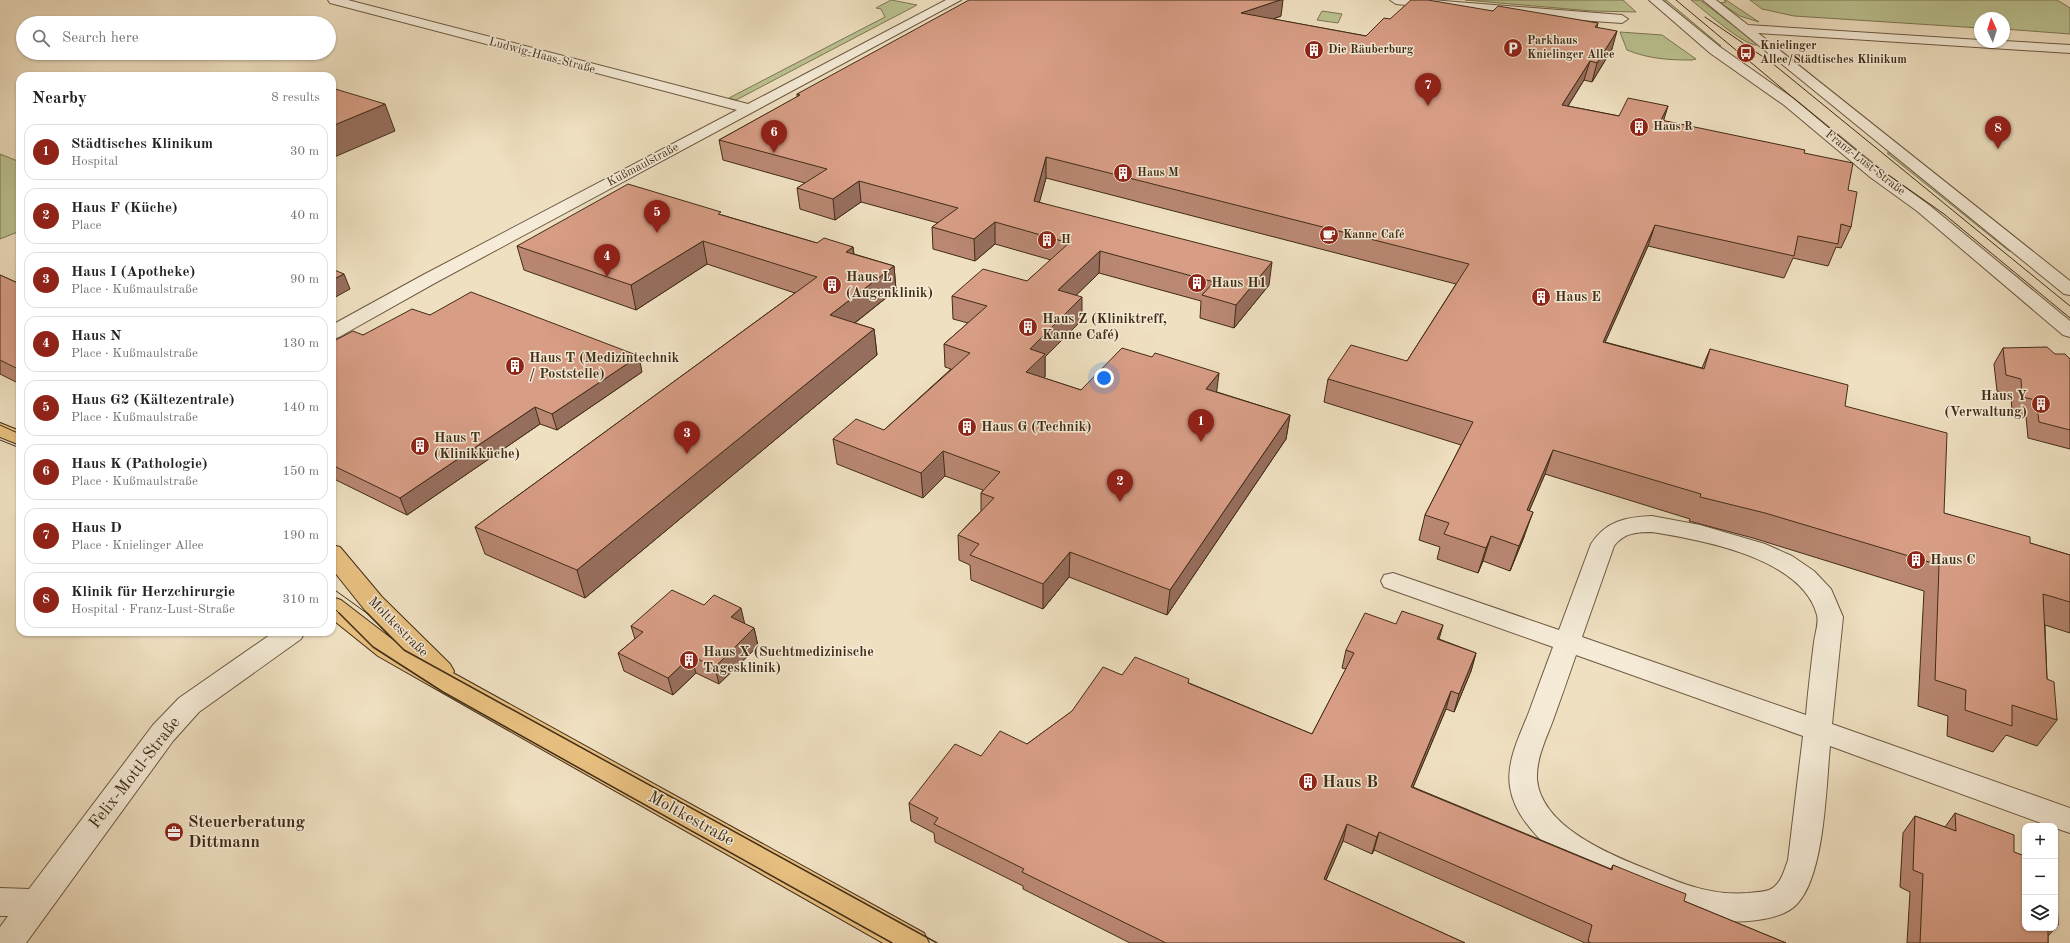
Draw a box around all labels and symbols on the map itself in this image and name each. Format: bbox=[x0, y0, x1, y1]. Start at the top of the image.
north arrow bbox=[1974, 12, 2010, 48]
place label: Parkhaus Knielinger Allee bbox=[1527, 35, 1615, 61]
street label: Ludwig-Haas-Straße bbox=[488, 36, 597, 76]
parking icon: Parkhaus Knielinger Allee bbox=[1502, 37, 1524, 59]
building icon: Die Räuberburg bbox=[1303, 39, 1325, 61]
place label: Knielinger Allee/Städtisches Klinikum bbox=[1760, 40, 1907, 66]
bus stop icon: Knielinger Allee/Städtisches Klinikum bbox=[1735, 42, 1757, 64]
place label: Die Räuberburg bbox=[1328, 44, 1414, 56]
pin: 7 bbox=[1415, 73, 1441, 106]
building icon: Haus R bbox=[1628, 116, 1650, 138]
pin: 8 bbox=[1985, 116, 2011, 149]
pin: 6 bbox=[761, 120, 787, 153]
place label: Haus R bbox=[1653, 121, 1693, 133]
street label: Franz-Lust-Straße bbox=[1823, 128, 1908, 198]
street label: Kußmaulstraße bbox=[605, 141, 681, 189]
building icon: Haus M bbox=[1112, 162, 1134, 184]
place label: Haus M bbox=[1137, 167, 1179, 179]
pin: 5 bbox=[644, 200, 670, 233]
cafe icon: Kanne Café bbox=[1318, 224, 1340, 246]
building icon: H bbox=[1036, 229, 1058, 251]
place label: Kanne Café bbox=[1343, 229, 1405, 241]
place label: H bbox=[1061, 234, 1071, 246]
pin: 4 bbox=[594, 244, 620, 277]
place label: Haus L (Augenklinik) bbox=[846, 270, 933, 300]
building icon: Haus H1 bbox=[1186, 272, 1208, 294]
building icon: Haus L (Augenklinik) bbox=[821, 274, 843, 296]
place label: Haus H1 bbox=[1211, 276, 1267, 290]
building icon: Haus E bbox=[1530, 286, 1552, 308]
place label: Haus E bbox=[1555, 290, 1601, 304]
place label: Haus Z (Kliniktreff, Kanne Café) bbox=[1042, 312, 1167, 342]
building icon: Haus Z (Kliniktreff, Kanne Café) bbox=[1017, 316, 1039, 338]
place label: Haus T (Medizintechnik / Poststelle) bbox=[529, 351, 680, 382]
building icon: Haus T (Medizintechnik / Poststelle) bbox=[504, 355, 526, 377]
your location bbox=[1094, 368, 1114, 388]
place label: Haus Y (Verwaltung) bbox=[1944, 389, 2027, 419]
building icon: Haus Y (Verwaltung) bbox=[2030, 393, 2052, 415]
pin: 1 bbox=[1188, 409, 1214, 442]
building icon: Haus G (Technik) bbox=[956, 416, 978, 438]
place label: Haus G (Technik) bbox=[981, 420, 1092, 434]
pin: 3 bbox=[674, 421, 700, 454]
place label: Haus T (Klinikküche) bbox=[434, 431, 520, 461]
building icon: Haus T (Klinikküche) bbox=[409, 435, 431, 457]
pin: 2 bbox=[1107, 469, 1133, 502]
building icon: Haus C bbox=[1905, 549, 1927, 571]
place label: Haus C bbox=[1930, 553, 1976, 567]
street label: Moltkestraße bbox=[365, 594, 431, 660]
place label: Haus X (Suchtmedizinische Tagesklinik) bbox=[703, 645, 874, 675]
building icon: Haus X (Suchtmedizinische Tagesklinik) bbox=[678, 649, 700, 671]
street label: Felix-Mottl-Straße bbox=[86, 714, 184, 832]
building icon: Haus B bbox=[1297, 771, 1319, 793]
place label: Haus B bbox=[1322, 774, 1378, 791]
street label: Moltkestraße bbox=[645, 788, 737, 850]
place label: Steuerberatung Dittmann bbox=[188, 814, 306, 851]
office icon: Steuerberatung Dittmann bbox=[163, 821, 185, 843]

